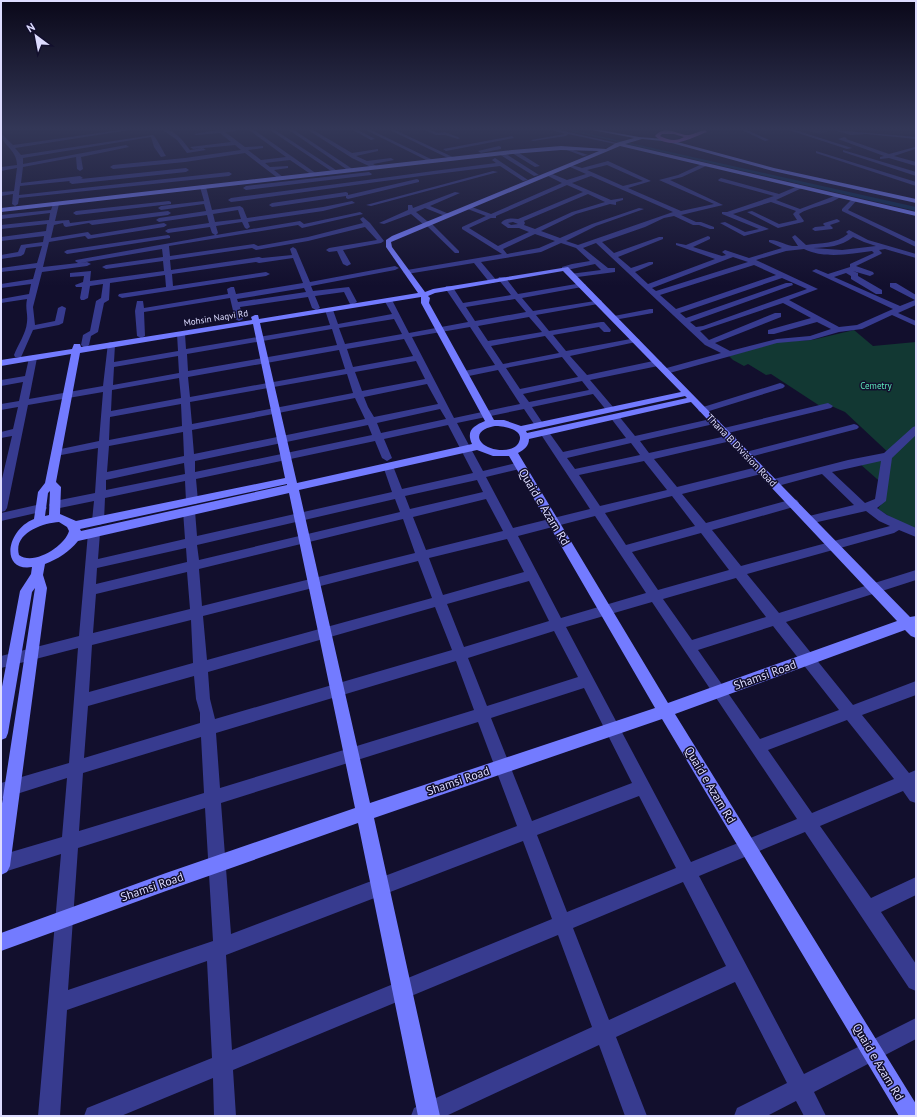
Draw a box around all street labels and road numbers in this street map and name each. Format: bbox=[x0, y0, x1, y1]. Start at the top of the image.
street label: Mohsin Naqvi Rd bbox=[183, 307, 249, 328]
street label: Thana B Division Road bbox=[704, 411, 780, 489]
street label: Quaid e Azam Rd bbox=[516, 466, 573, 548]
street label: Shamsi Road bbox=[731, 656, 798, 693]
street label: Quaid e Azam Rd bbox=[682, 744, 739, 826]
street label: Shamsi Road bbox=[424, 763, 491, 798]
street label: Shamsi Road bbox=[118, 869, 185, 904]
street label: Quaid e Azam Rd bbox=[850, 1021, 907, 1103]

